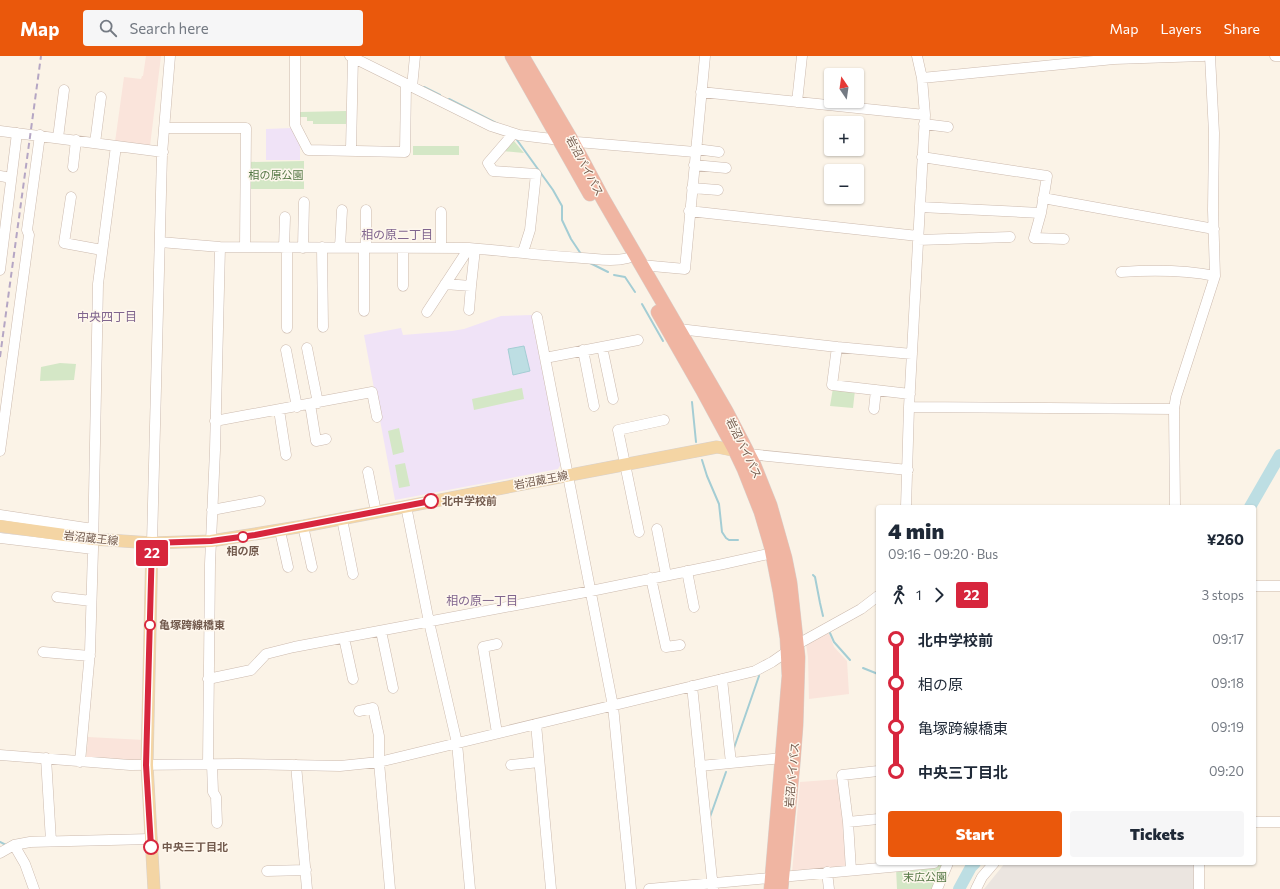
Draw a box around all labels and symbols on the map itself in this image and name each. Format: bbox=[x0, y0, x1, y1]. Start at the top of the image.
north arrow bbox=[824, 68, 864, 108]
street label: 岩沼バイパス bbox=[564, 134, 607, 198]
park label: 相の原公園 bbox=[249, 168, 304, 181]
district label: 相の原二丁目 bbox=[361, 227, 433, 241]
district label: 中央四丁目 bbox=[77, 309, 137, 323]
street label: 岩沼バイパス bbox=[724, 415, 765, 480]
street label: 岩沼蔵王線 bbox=[513, 468, 569, 491]
marker: 北中学校前 bbox=[423, 493, 439, 509]
place label: 北中学校前 bbox=[442, 494, 497, 507]
street label: 岩沼蔵王線 bbox=[63, 528, 119, 547]
marker: 相の原 bbox=[237, 531, 249, 543]
line badge: 22 bbox=[134, 540, 170, 566]
place label: 相の原 bbox=[227, 544, 260, 557]
district label: 相の原一丁目 bbox=[446, 593, 518, 607]
place label: 亀塚跨線橋東 bbox=[159, 618, 225, 631]
marker: 亀塚跨線橋東 bbox=[144, 619, 156, 631]
street label: 岩沼バイパス bbox=[782, 742, 801, 808]
marker: 中央三丁目北 bbox=[143, 839, 159, 855]
place label: 中央三丁目北 bbox=[162, 840, 228, 853]
park label: 末広公園 bbox=[903, 870, 947, 883]

